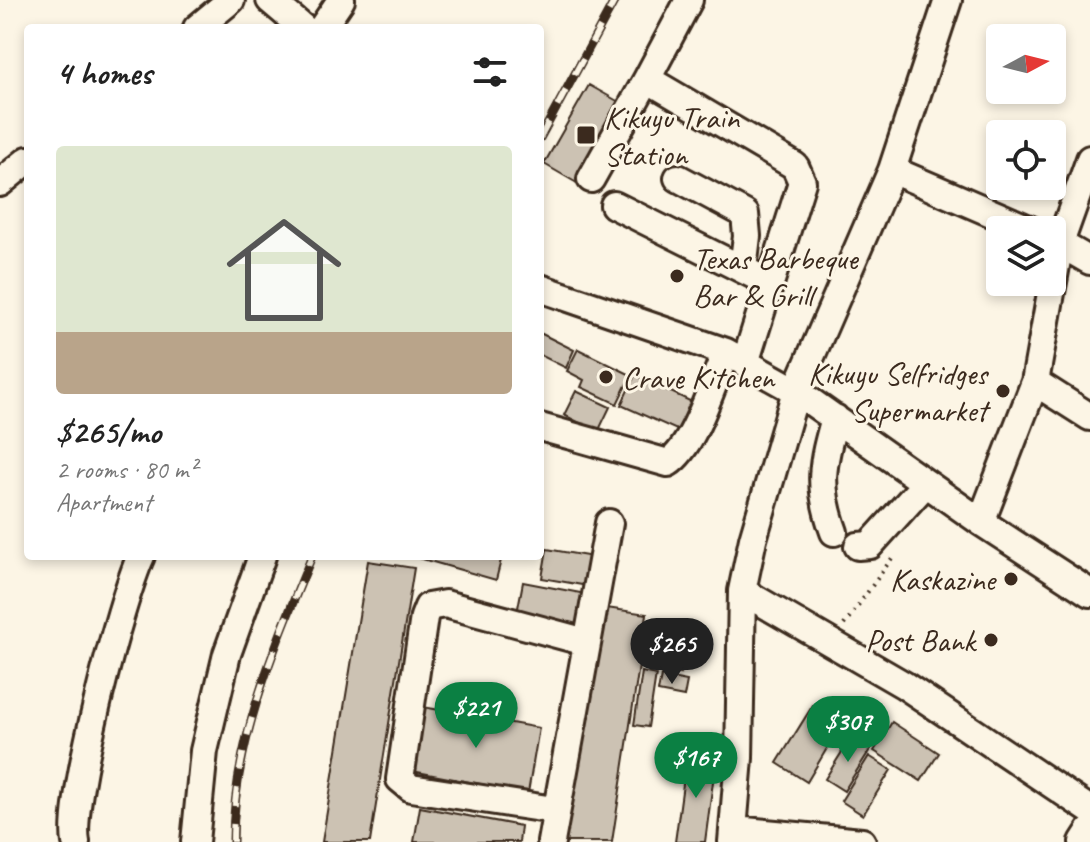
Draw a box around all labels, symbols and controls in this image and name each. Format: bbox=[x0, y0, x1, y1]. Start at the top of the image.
north arrow bbox=[986, 24, 1066, 104]
map controls bbox=[986, 24, 1066, 296]
icon: filters bbox=[468, 50, 512, 94]
text: 4 homes bbox=[56, 51, 152, 94]
place label: Kikuyu Train Station bbox=[604, 97, 741, 175]
button: locate bbox=[986, 120, 1066, 200]
marker: Kikuyu Train Station bbox=[575, 124, 597, 146]
icon: home bbox=[212, 198, 356, 342]
button: layers bbox=[986, 216, 1066, 296]
place label: Texas Barbeque Bar & Grill bbox=[693, 238, 860, 316]
marker: Texas Barbeque Bar & Grill bbox=[668, 267, 686, 285]
place label: Kikuyu Selfridges Supermarket bbox=[808, 353, 991, 431]
place label: Crave Kitchen bbox=[622, 357, 776, 398]
marker: Crave Kitchen bbox=[597, 368, 615, 386]
marker: Kikuyu Selfridges Supermarket bbox=[994, 382, 1012, 400]
text: $265/mo bbox=[56, 410, 161, 453]
text: 2 rooms · 80 m² bbox=[56, 453, 197, 486]
text: Apartment bbox=[56, 486, 152, 519]
place label: Kaskazine bbox=[890, 559, 998, 600]
marker: Kaskazine bbox=[1002, 570, 1020, 588]
pin: $265 bbox=[625, 618, 719, 686]
place label: Post Bank bbox=[865, 620, 977, 661]
text: $265 bbox=[649, 627, 695, 660]
marker: Post Bank bbox=[982, 631, 1000, 649]
pin: $221 bbox=[429, 682, 523, 750]
text: $221 bbox=[453, 691, 499, 724]
pin: $307 bbox=[801, 696, 895, 764]
text: $307 bbox=[825, 705, 871, 738]
pin: $167 bbox=[649, 732, 743, 800]
text: $167 bbox=[672, 741, 720, 774]

